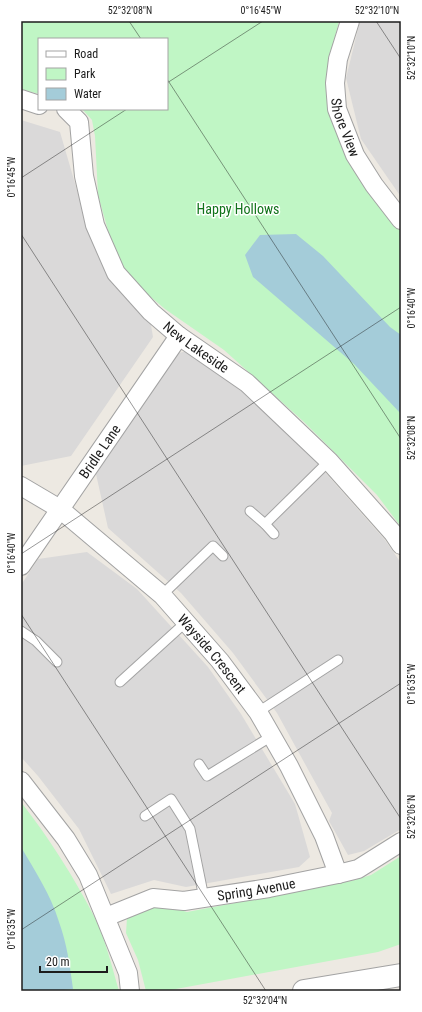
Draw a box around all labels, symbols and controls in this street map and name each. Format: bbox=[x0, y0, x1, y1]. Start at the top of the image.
text: 52°32'08"N bbox=[108, 5, 152, 16]
text: 0°16'45"W bbox=[241, 5, 282, 16]
text: 52°32'10"N bbox=[355, 5, 399, 16]
text: 52°32'10"N bbox=[406, 36, 417, 80]
legend bbox=[38, 38, 168, 110]
text: Road bbox=[74, 47, 98, 61]
text: Park bbox=[74, 67, 96, 81]
text: Water bbox=[74, 87, 102, 101]
street label: Shore View bbox=[328, 97, 363, 159]
text: 0°16'45"W bbox=[6, 156, 17, 198]
park label: Happy Hollows bbox=[197, 201, 279, 217]
text: 0°16'40"W bbox=[406, 287, 417, 329]
street label: New Lakeside bbox=[160, 318, 232, 376]
text: 52°32'08"N bbox=[406, 416, 417, 460]
street label: Bridle Lane bbox=[76, 421, 124, 481]
text: 0°16'40"W bbox=[6, 532, 17, 574]
street label: Wayside Crescent bbox=[175, 611, 249, 697]
text: 0°16'35"W bbox=[406, 663, 417, 705]
text: 52°32'06"N bbox=[406, 795, 417, 839]
street label: Spring Avenue bbox=[216, 875, 297, 904]
text: 0°16'35"W bbox=[6, 908, 17, 950]
scale bar bbox=[40, 948, 107, 974]
text: 20 m bbox=[46, 955, 70, 969]
text: 52°32'04"N bbox=[243, 995, 287, 1006]

